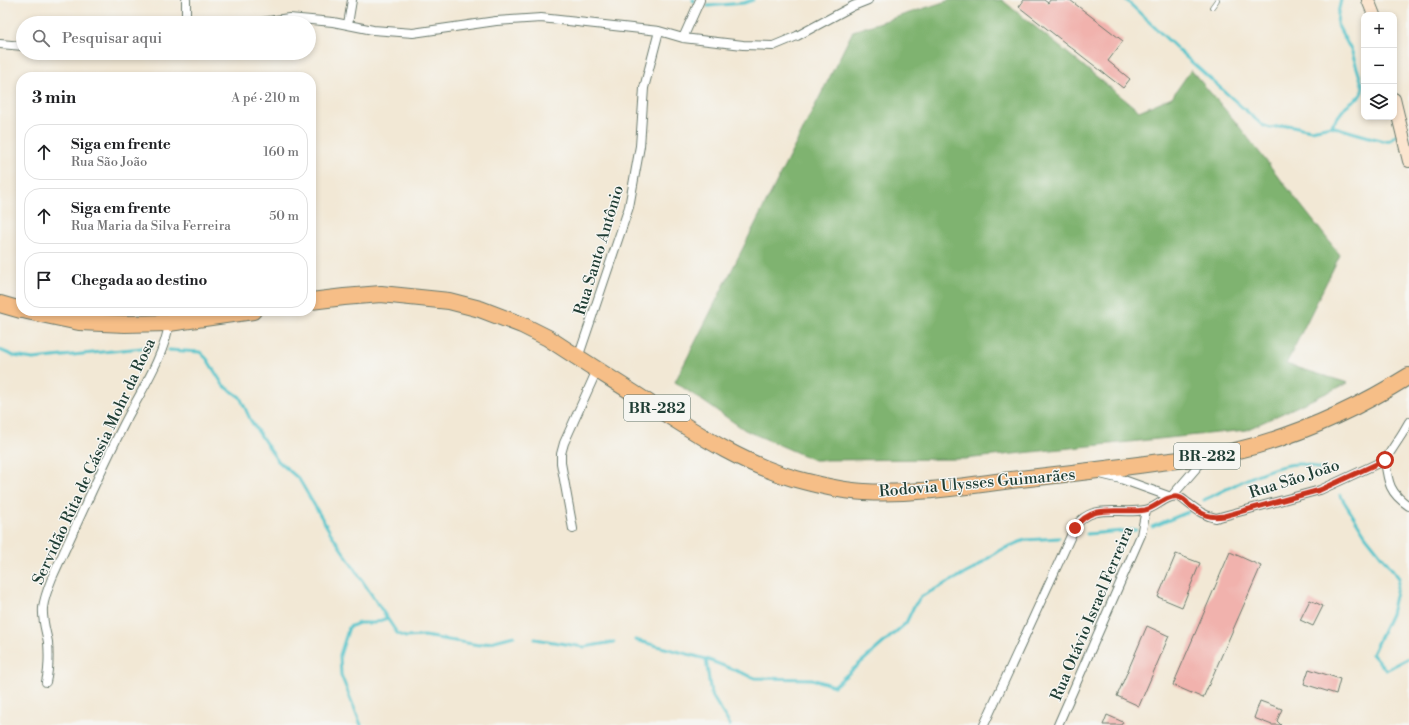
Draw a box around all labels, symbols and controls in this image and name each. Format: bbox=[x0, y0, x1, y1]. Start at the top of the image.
map controls bbox=[1361, 12, 1397, 120]
button: + bbox=[1361, 12, 1397, 48]
search box bbox=[16, 16, 316, 60]
icon: search bbox=[30, 27, 52, 49]
text: Pesquisar aqui bbox=[62, 29, 162, 48]
button: − bbox=[1361, 48, 1397, 84]
button: layers bbox=[1361, 84, 1397, 120]
text: 3 min bbox=[32, 87, 76, 109]
text: A pé · 210 m bbox=[231, 90, 300, 106]
text: Siga em frente bbox=[71, 135, 171, 154]
icon: ahead bbox=[33, 141, 55, 163]
text: 160 m bbox=[263, 144, 299, 160]
text: Rua São João bbox=[71, 154, 147, 170]
street label: Rua Santo Antônio bbox=[570, 183, 628, 318]
text: Siga em frente bbox=[71, 199, 171, 218]
icon: ahead bbox=[33, 205, 55, 227]
text: 50 m bbox=[269, 208, 299, 224]
text: Rua Maria da Silva Ferreira bbox=[71, 218, 231, 234]
icon: arrive bbox=[33, 269, 55, 291]
text: Chegada ao destino bbox=[71, 271, 207, 290]
street label: Servidão Rita de Cássia Mohr da Rosa bbox=[28, 334, 160, 588]
road number: BR-282 bbox=[624, 395, 690, 421]
road number: BR-282 bbox=[1174, 443, 1240, 469]
route start bbox=[1376, 451, 1394, 469]
street label: Rua São João bbox=[1246, 455, 1342, 503]
street label: Rodovia Ulysses Guimarães bbox=[878, 464, 1076, 502]
route end bbox=[1066, 519, 1084, 537]
street label: Rua Otávio Israel Ferreira bbox=[1046, 522, 1138, 704]

